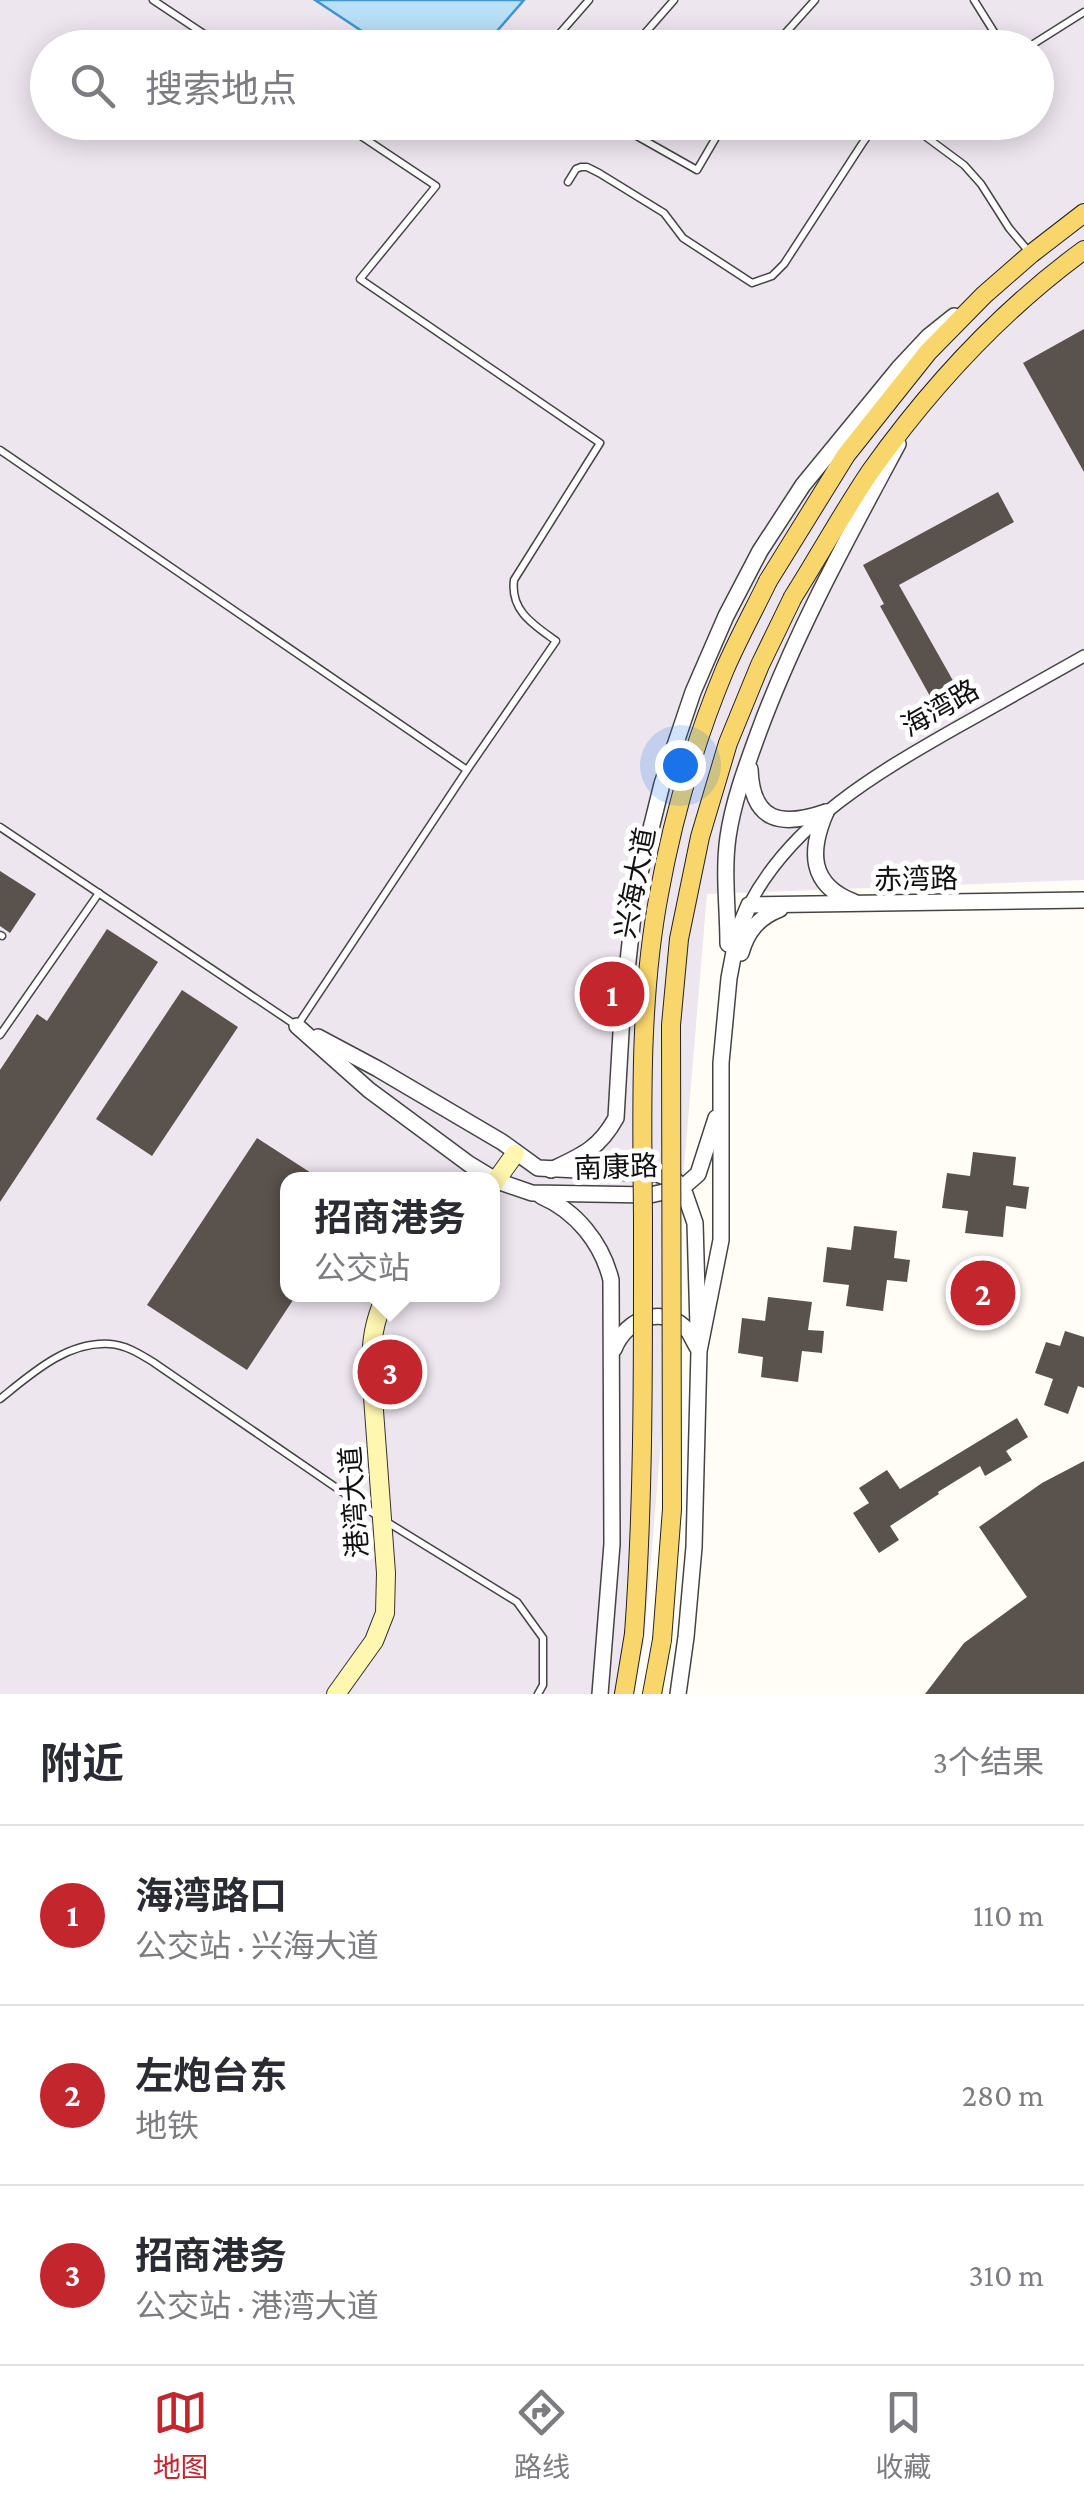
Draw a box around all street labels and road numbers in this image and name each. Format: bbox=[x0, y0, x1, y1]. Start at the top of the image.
street label: 海湾路 bbox=[896, 674, 984, 742]
street label: 兴海大道 bbox=[609, 825, 661, 941]
street label: 赤湾路 bbox=[874, 863, 958, 895]
street label: 南康路 bbox=[573, 1150, 659, 1184]
street label: 港湾大道 bbox=[335, 1445, 373, 1559]

